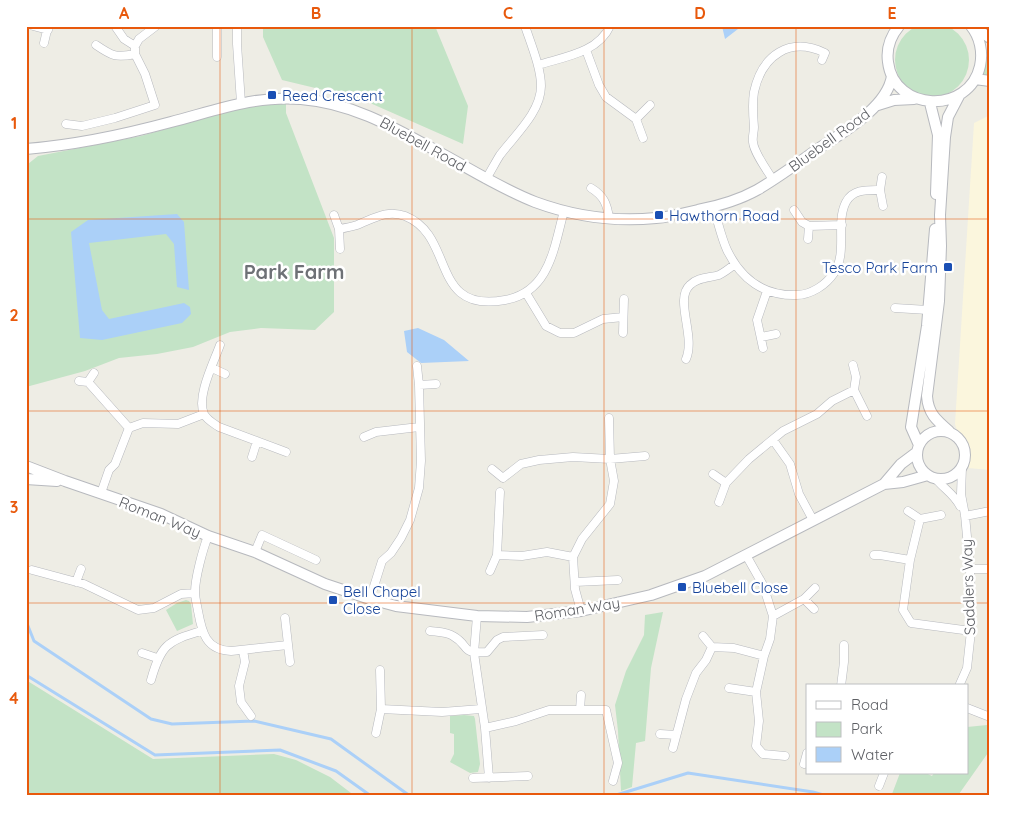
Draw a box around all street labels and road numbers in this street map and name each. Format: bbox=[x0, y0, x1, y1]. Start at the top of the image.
street label: Bluebell Road bbox=[785, 104, 873, 176]
street label: Bluebell Road bbox=[376, 112, 470, 176]
street label: Roman Way bbox=[116, 492, 204, 542]
street label: Saddlers Way bbox=[957, 539, 979, 635]
street label: Roman Way bbox=[533, 593, 621, 625]

